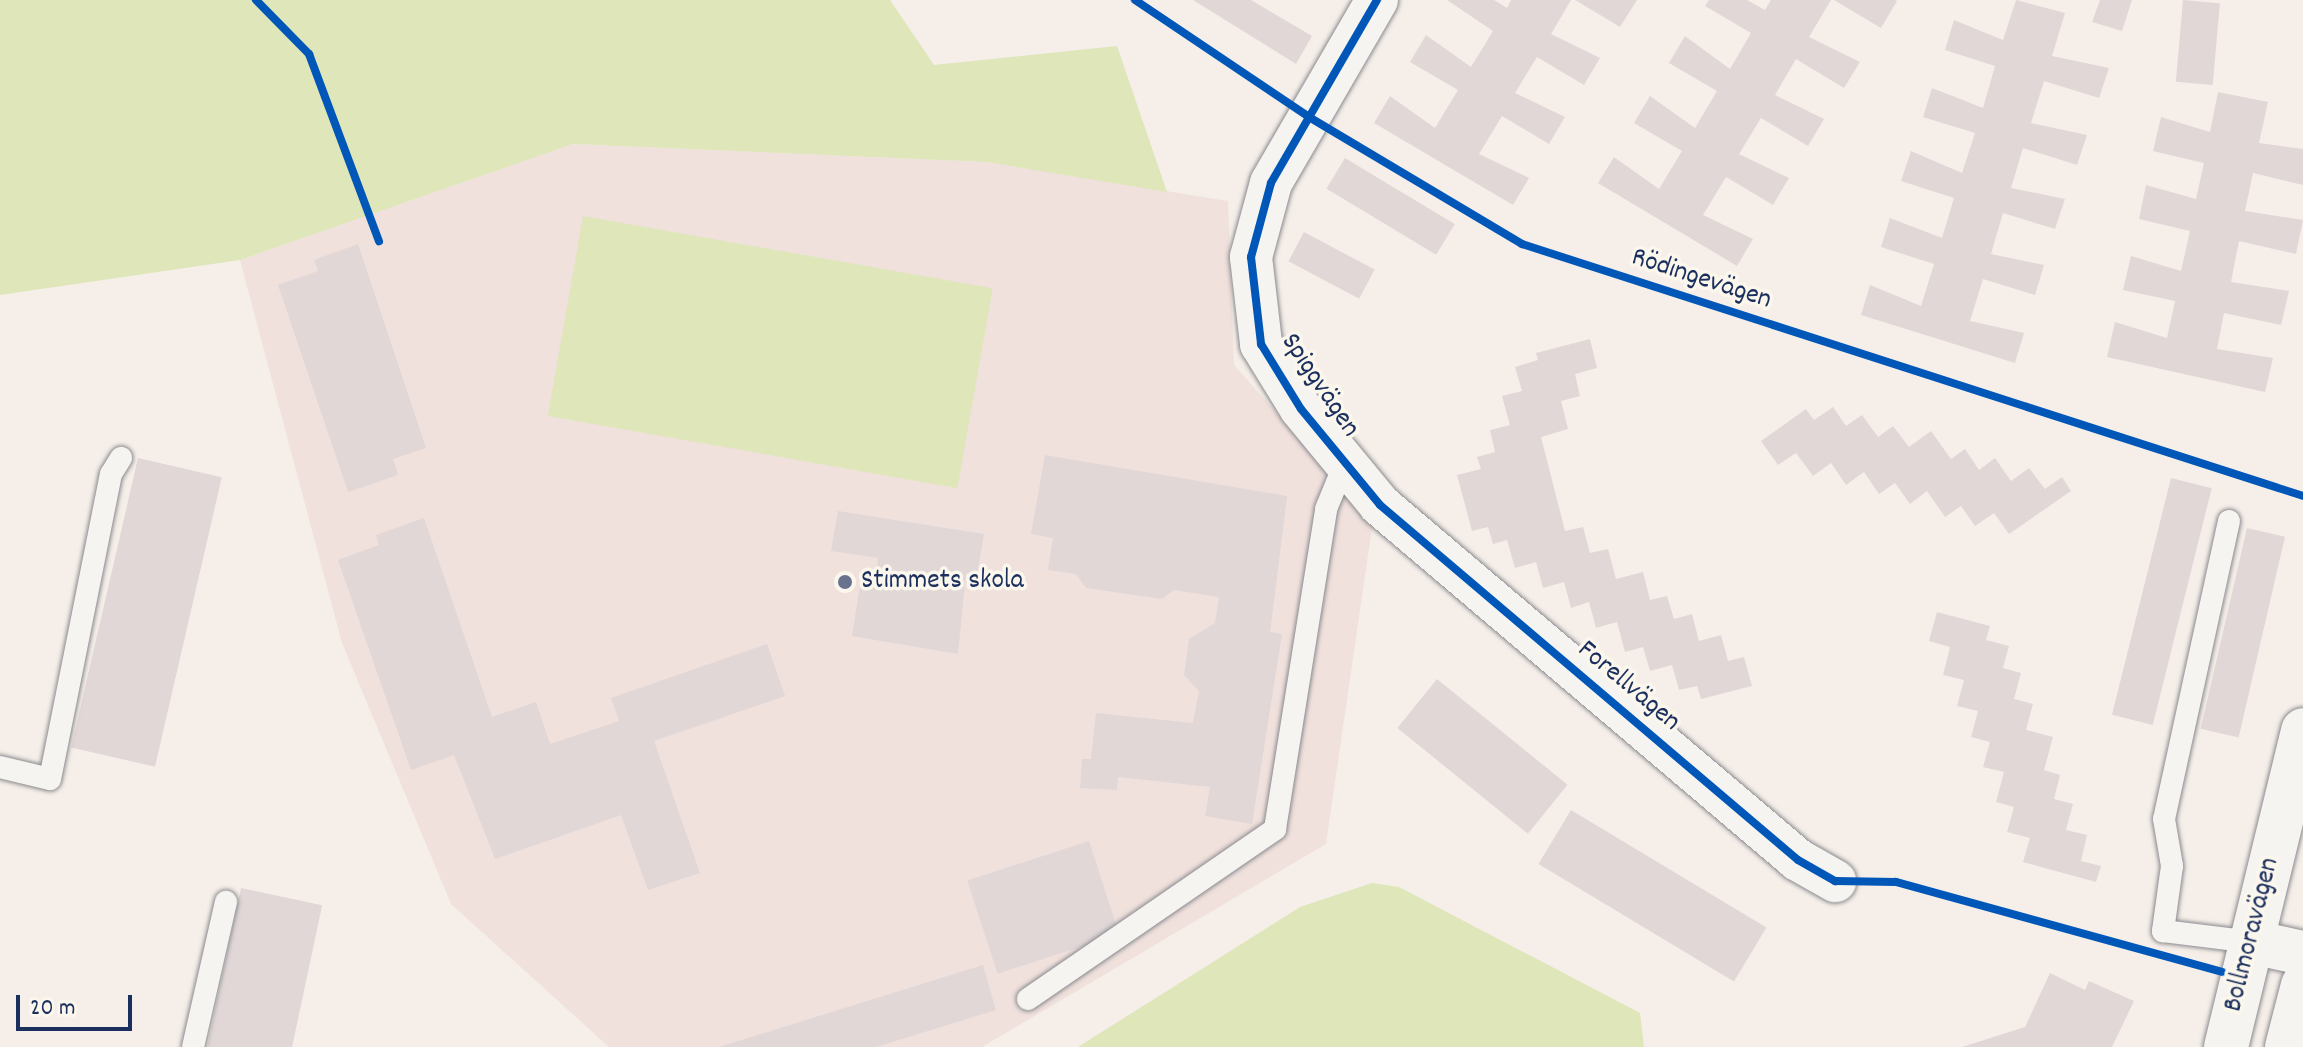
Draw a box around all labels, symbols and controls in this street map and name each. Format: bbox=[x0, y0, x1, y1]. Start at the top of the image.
street label: Rödingevägen bbox=[1627, 242, 1775, 318]
street label: Spiggvägen bbox=[1272, 328, 1366, 444]
place label: Stimmets skola bbox=[861, 565, 1024, 599]
marker: Stimmets skola bbox=[836, 573, 854, 591]
street label: Forellvägen bbox=[1570, 634, 1686, 740]
street label: Bollmoravägen bbox=[2218, 855, 2288, 1015]
scale bar bbox=[20, 979, 136, 1029]
text: 20 m bbox=[30, 992, 76, 1026]

